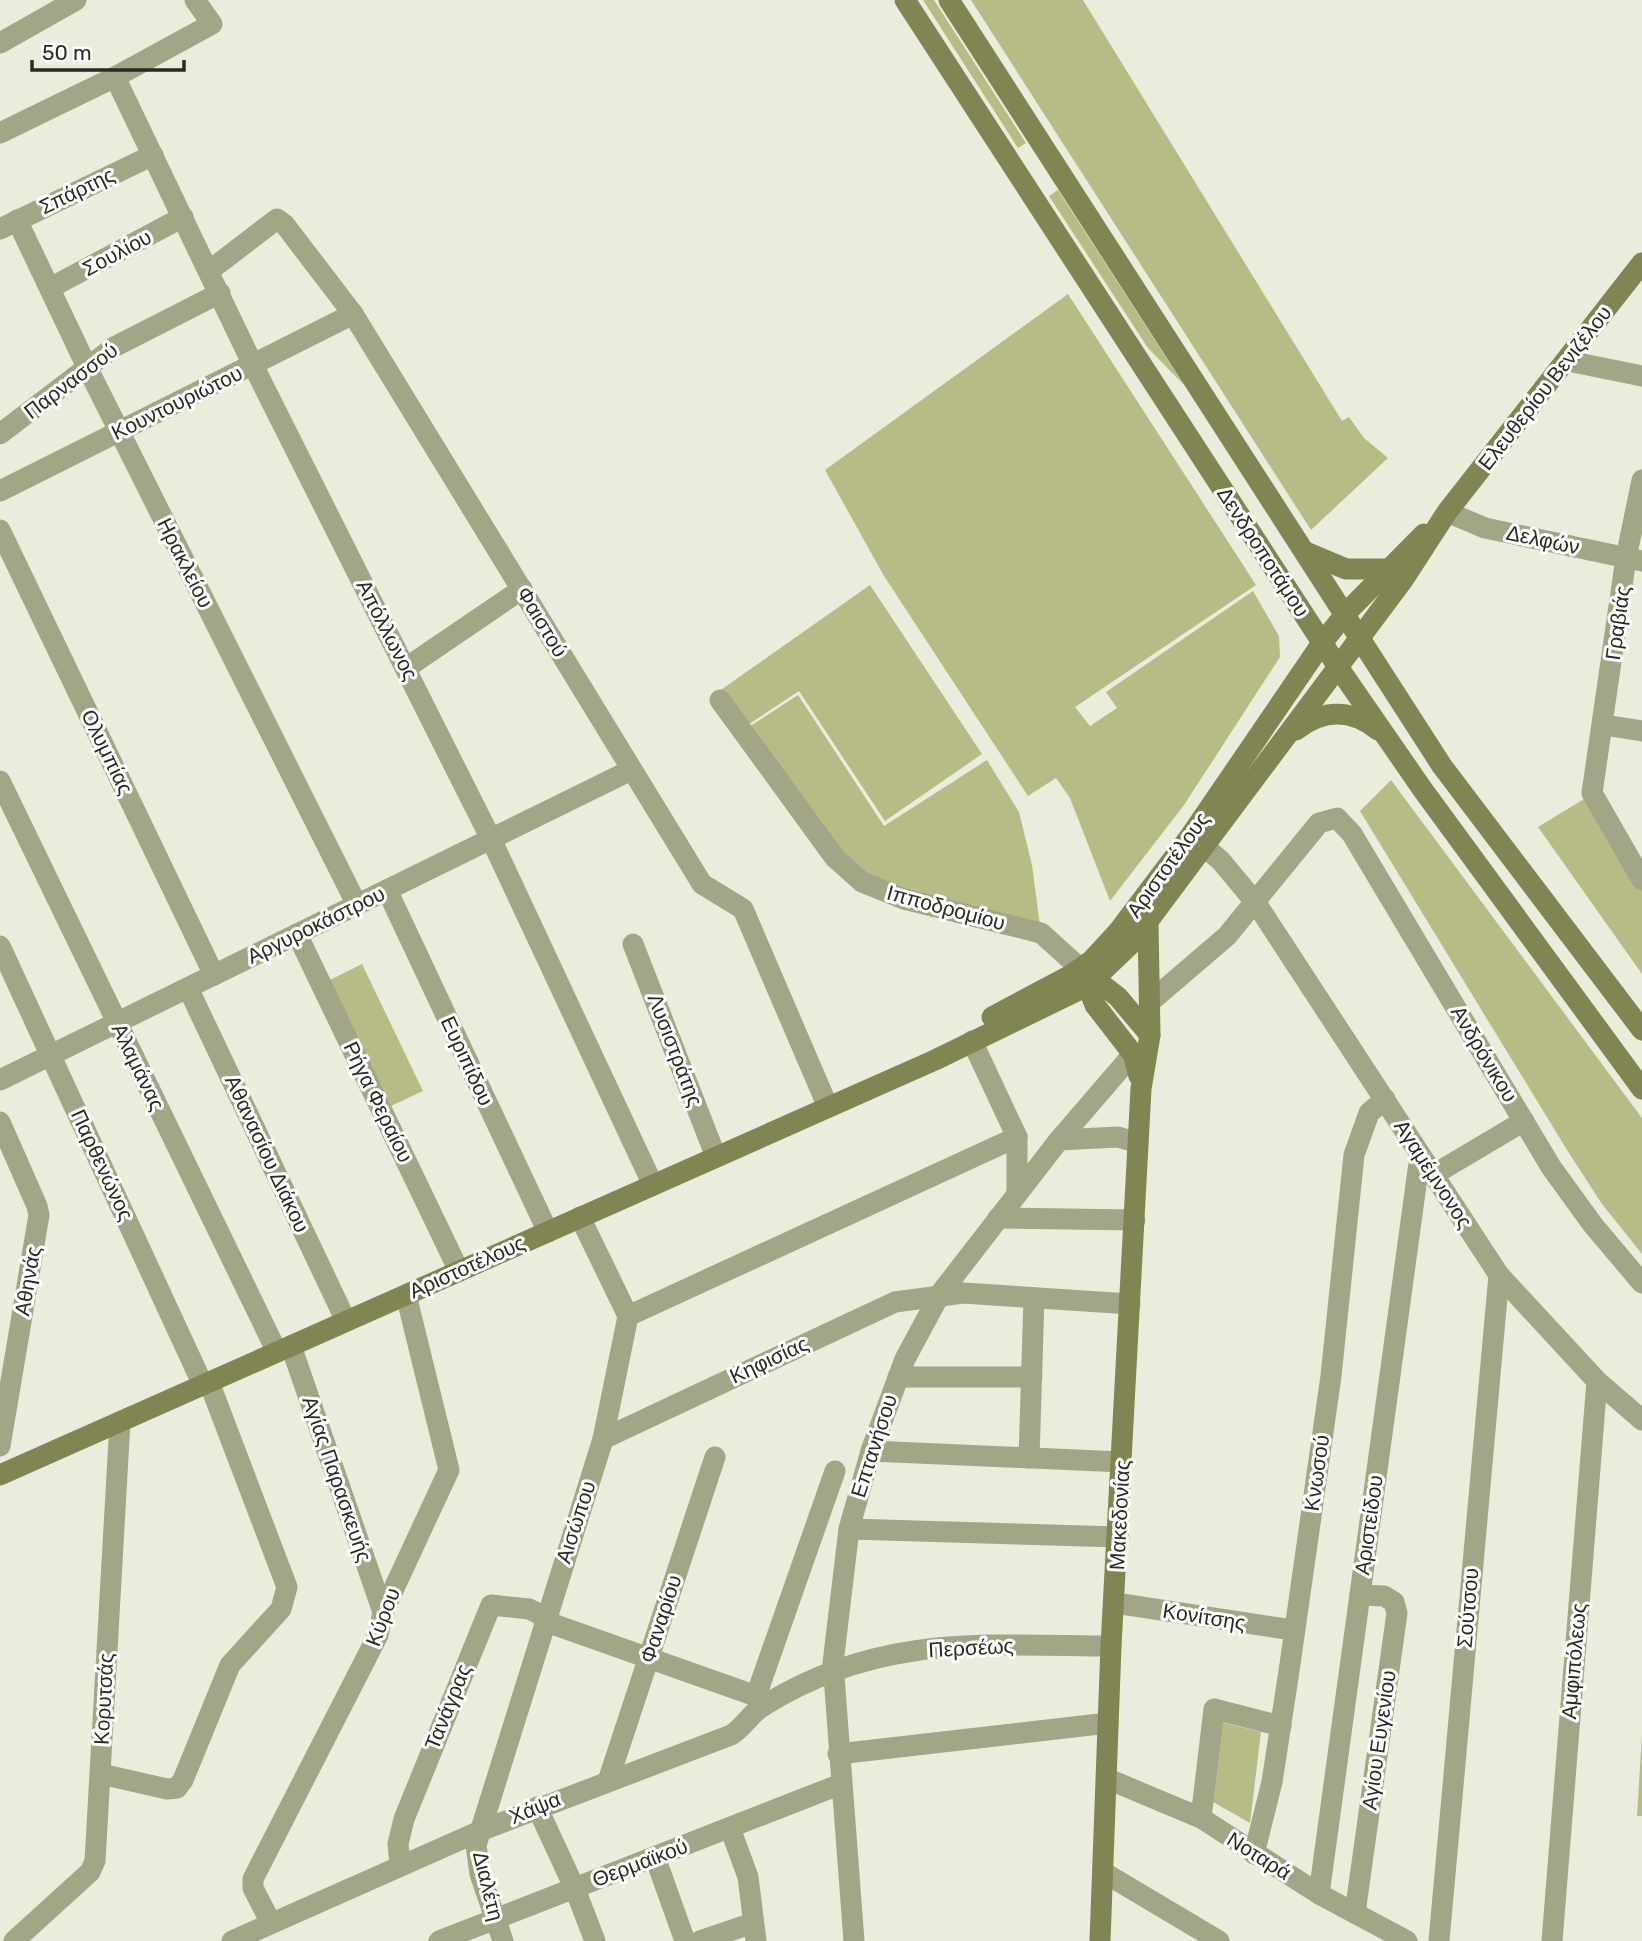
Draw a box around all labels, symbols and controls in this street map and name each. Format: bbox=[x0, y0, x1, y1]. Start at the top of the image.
scale bar bbox=[32, 28, 184, 72]
text: 50 m bbox=[42, 40, 92, 65]
street label: Σπάρτης bbox=[35, 162, 118, 219]
street label: Σουλίου bbox=[78, 224, 156, 281]
street label: Ελευθερίου Βενιζέλου bbox=[1473, 300, 1617, 475]
street label: Παρνασσού bbox=[19, 337, 123, 424]
street label: Κουντουριώτου bbox=[107, 360, 246, 445]
street label: Δενδροποτάμου bbox=[1212, 482, 1315, 621]
street label: Ηρακλείου bbox=[152, 514, 219, 612]
street label: Δελφών bbox=[1504, 520, 1582, 559]
street label: Απόλλωνος bbox=[352, 575, 423, 684]
street label: Φαιστού bbox=[512, 582, 573, 661]
street label: Γραβιάς bbox=[1600, 584, 1635, 662]
street label: Ολυμπίας bbox=[76, 705, 139, 798]
street label: Αριστοτέλους bbox=[1121, 807, 1214, 922]
street label: Αργυροκάστρου bbox=[243, 880, 389, 969]
street label: Ιπποδρομίου bbox=[884, 880, 1008, 935]
street label: Λυσιστράτης bbox=[643, 990, 708, 1110]
street label: Ανδρόνικου bbox=[1446, 1001, 1523, 1106]
street label: Ευριπίδου bbox=[436, 1012, 499, 1110]
street label: Αλαμάνας bbox=[107, 1019, 170, 1114]
street label: Ρήγα Φεραίου bbox=[338, 1037, 419, 1166]
street label: Αθανασίου Διάκου bbox=[220, 1071, 315, 1236]
street label: Παρθενώνος bbox=[66, 1105, 139, 1224]
street label: Αγαμέμνονος bbox=[1389, 1115, 1478, 1233]
street label: Αριστοτέλους bbox=[405, 1230, 529, 1303]
street label: Αθηνάς bbox=[9, 1244, 46, 1318]
street label: Κηφισίας bbox=[726, 1330, 812, 1389]
street label: Επτανήσου bbox=[845, 1391, 902, 1501]
street label: Αγίας Παρασκευής bbox=[297, 1393, 378, 1565]
street label: Κνωσού bbox=[1299, 1433, 1334, 1513]
street label: Μακεδονίας bbox=[1104, 1459, 1135, 1571]
street label: Αριστείδου bbox=[1349, 1473, 1388, 1577]
street label: Αισώπου bbox=[550, 1478, 601, 1566]
street label: Σούτσου bbox=[1452, 1567, 1483, 1649]
street label: Φαναρίου bbox=[635, 1572, 687, 1666]
street label: Κύρου bbox=[360, 1584, 405, 1650]
street label: Κονίτσης bbox=[1161, 1598, 1247, 1635]
street label: Αμφιπόλεως bbox=[1556, 1602, 1591, 1720]
street label: Περσέως bbox=[928, 1633, 1014, 1662]
street label: Κορυτσάς bbox=[89, 1652, 118, 1746]
street label: Τανάγρας bbox=[419, 1660, 476, 1753]
street label: Αγίου Ευγενίου bbox=[1356, 1668, 1401, 1811]
street label: Χάψα bbox=[505, 1786, 564, 1829]
street label: Νοταρά bbox=[1223, 1826, 1296, 1885]
street label: Θερμαϊκού bbox=[589, 1833, 691, 1892]
street label: Διαλέτη bbox=[468, 1849, 509, 1923]

